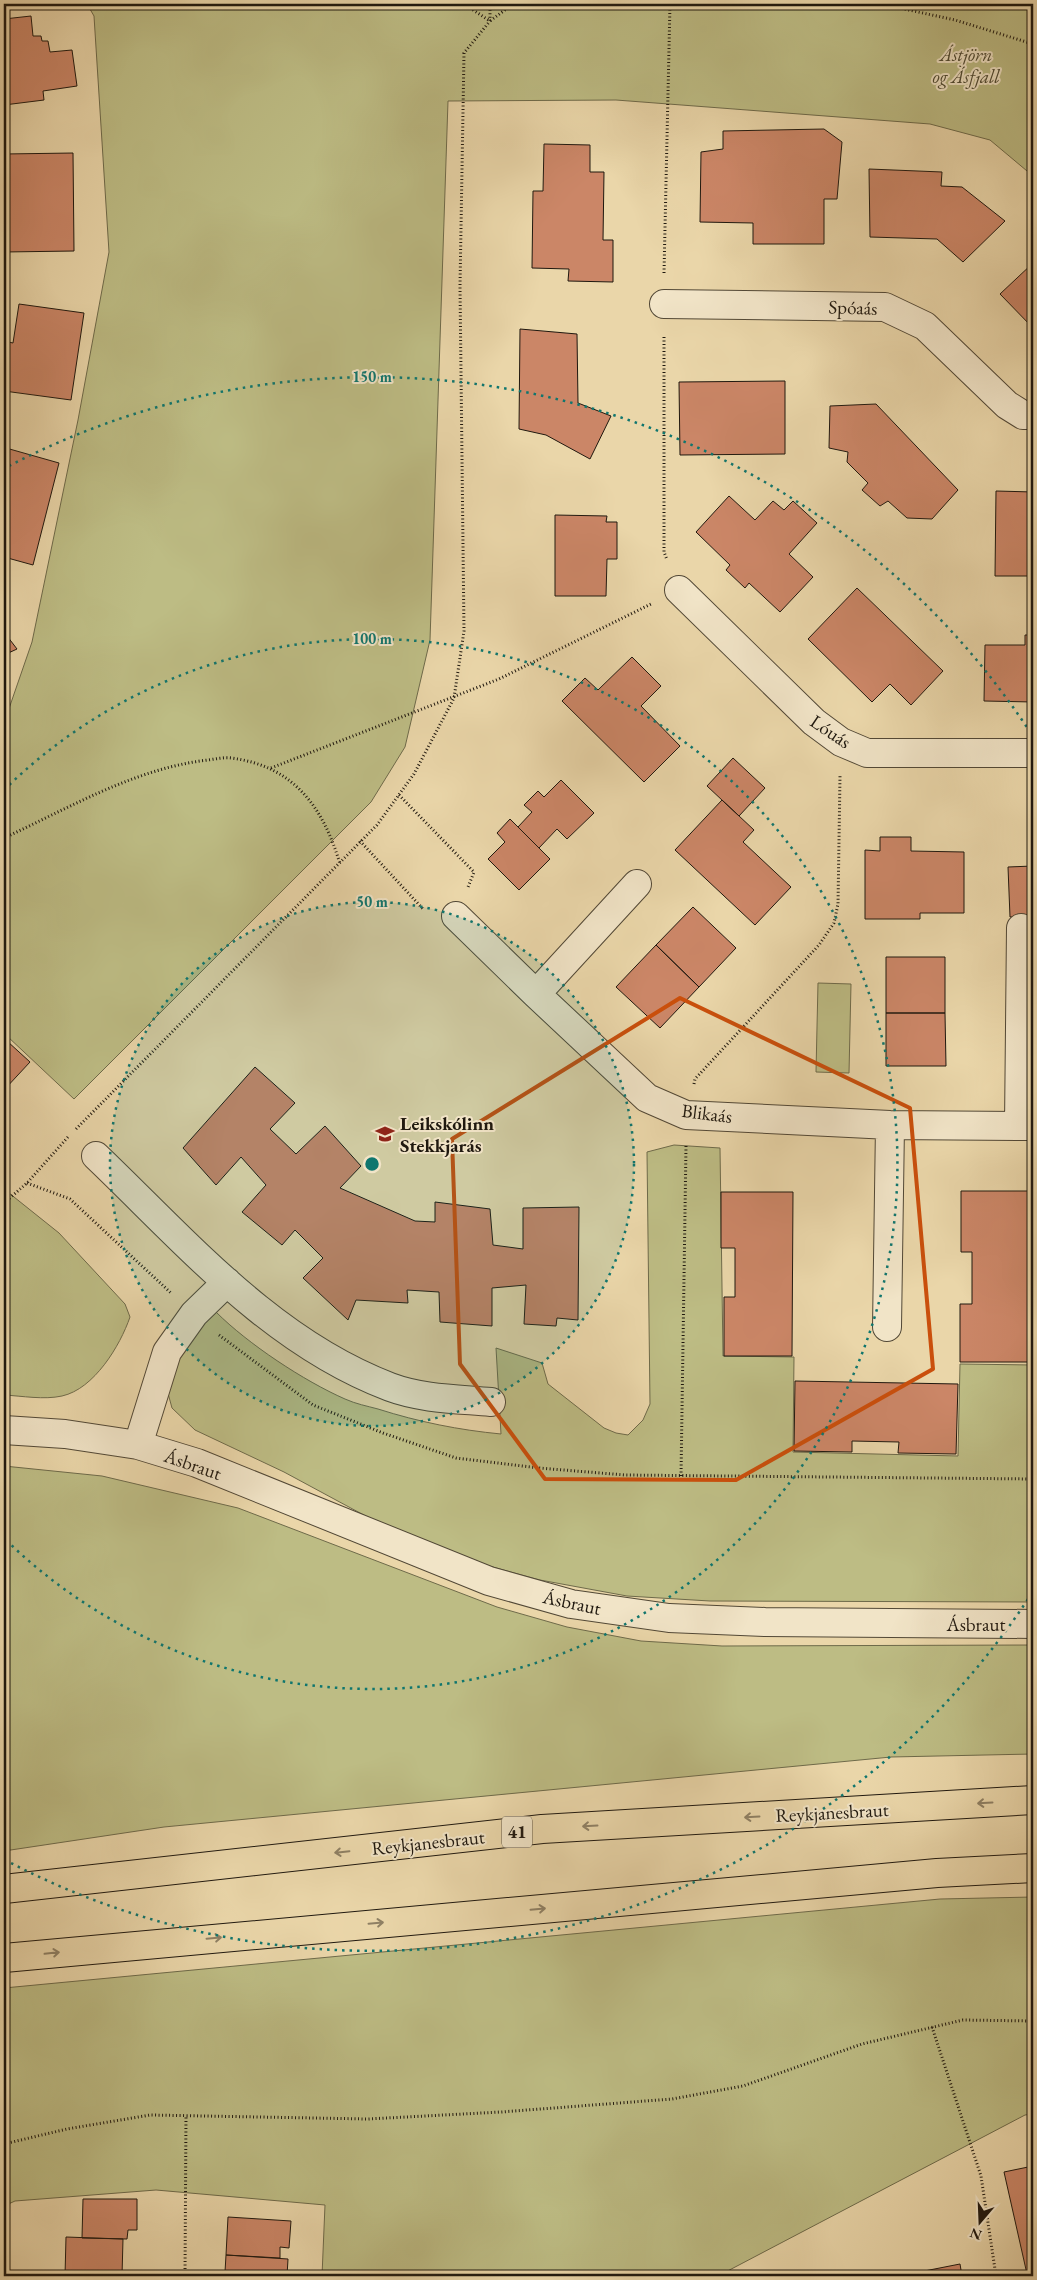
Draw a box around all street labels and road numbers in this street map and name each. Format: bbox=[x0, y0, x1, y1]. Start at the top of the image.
street label: Spóaás bbox=[828, 294, 878, 321]
street label: Lóuás bbox=[805, 709, 856, 754]
street label: Blikaás bbox=[680, 1098, 734, 1129]
street label: Ásbraut bbox=[160, 1443, 225, 1486]
street label: Ásbraut bbox=[539, 1584, 603, 1621]
street label: Ásbraut bbox=[946, 1612, 1006, 1637]
street label: Reykjanesbraut bbox=[775, 1797, 889, 1828]
road number: 41 bbox=[502, 1816, 532, 1848]
street label: Reykjanesbraut bbox=[370, 1824, 486, 1861]

